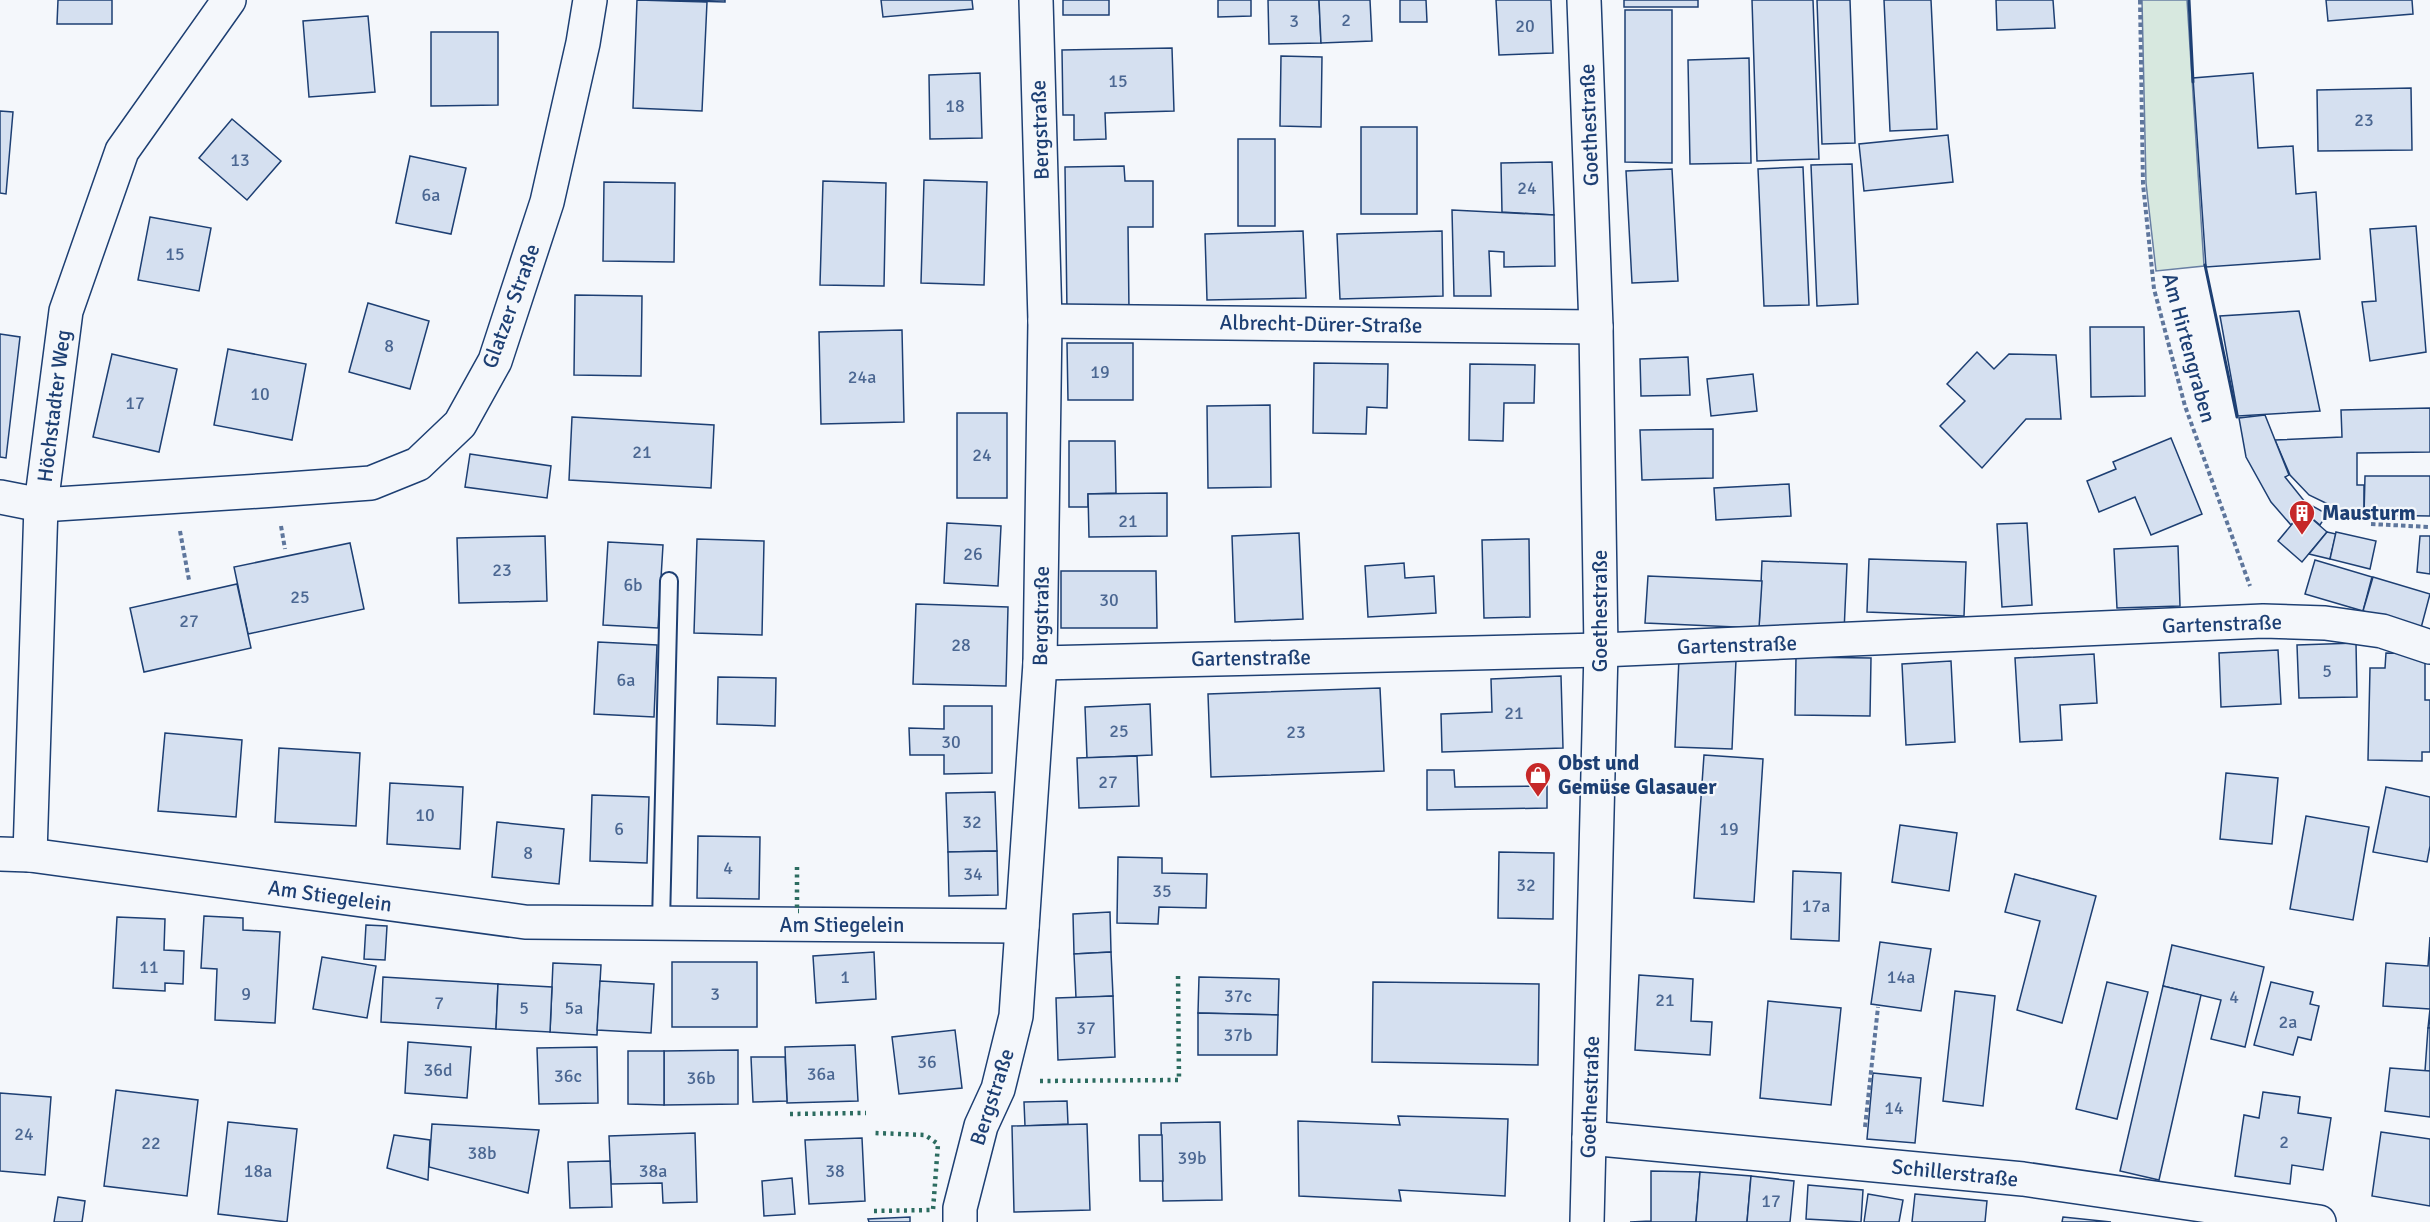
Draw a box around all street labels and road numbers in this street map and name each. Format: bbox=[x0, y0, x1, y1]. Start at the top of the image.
street label: Goethestraße bbox=[1574, 63, 1604, 187]
street label: Bergstraße bbox=[1025, 79, 1055, 181]
street label: Glatzer Straße bbox=[476, 240, 546, 372]
street label: Am Hirtengraben bbox=[2157, 270, 2221, 426]
street label: Albrecht-Dürer-Straße bbox=[1219, 309, 1423, 339]
street label: Höchstadter Weg bbox=[32, 328, 76, 484]
street label: Goethestraße bbox=[1587, 550, 1613, 672]
street label: Bergstraße bbox=[1027, 566, 1055, 666]
street label: Gartenstraße bbox=[2162, 609, 2282, 639]
street label: Gartenstraße bbox=[1677, 630, 1797, 660]
street label: Gartenstraße bbox=[1191, 644, 1311, 672]
street label: Am Stiegelein bbox=[266, 874, 394, 918]
street label: Am Stiegelein bbox=[780, 912, 904, 938]
street label: Goethestraße bbox=[1575, 1035, 1605, 1159]
street label: Bergstraße bbox=[964, 1045, 1020, 1149]
street label: Schillerstraße bbox=[1890, 1153, 2020, 1193]

